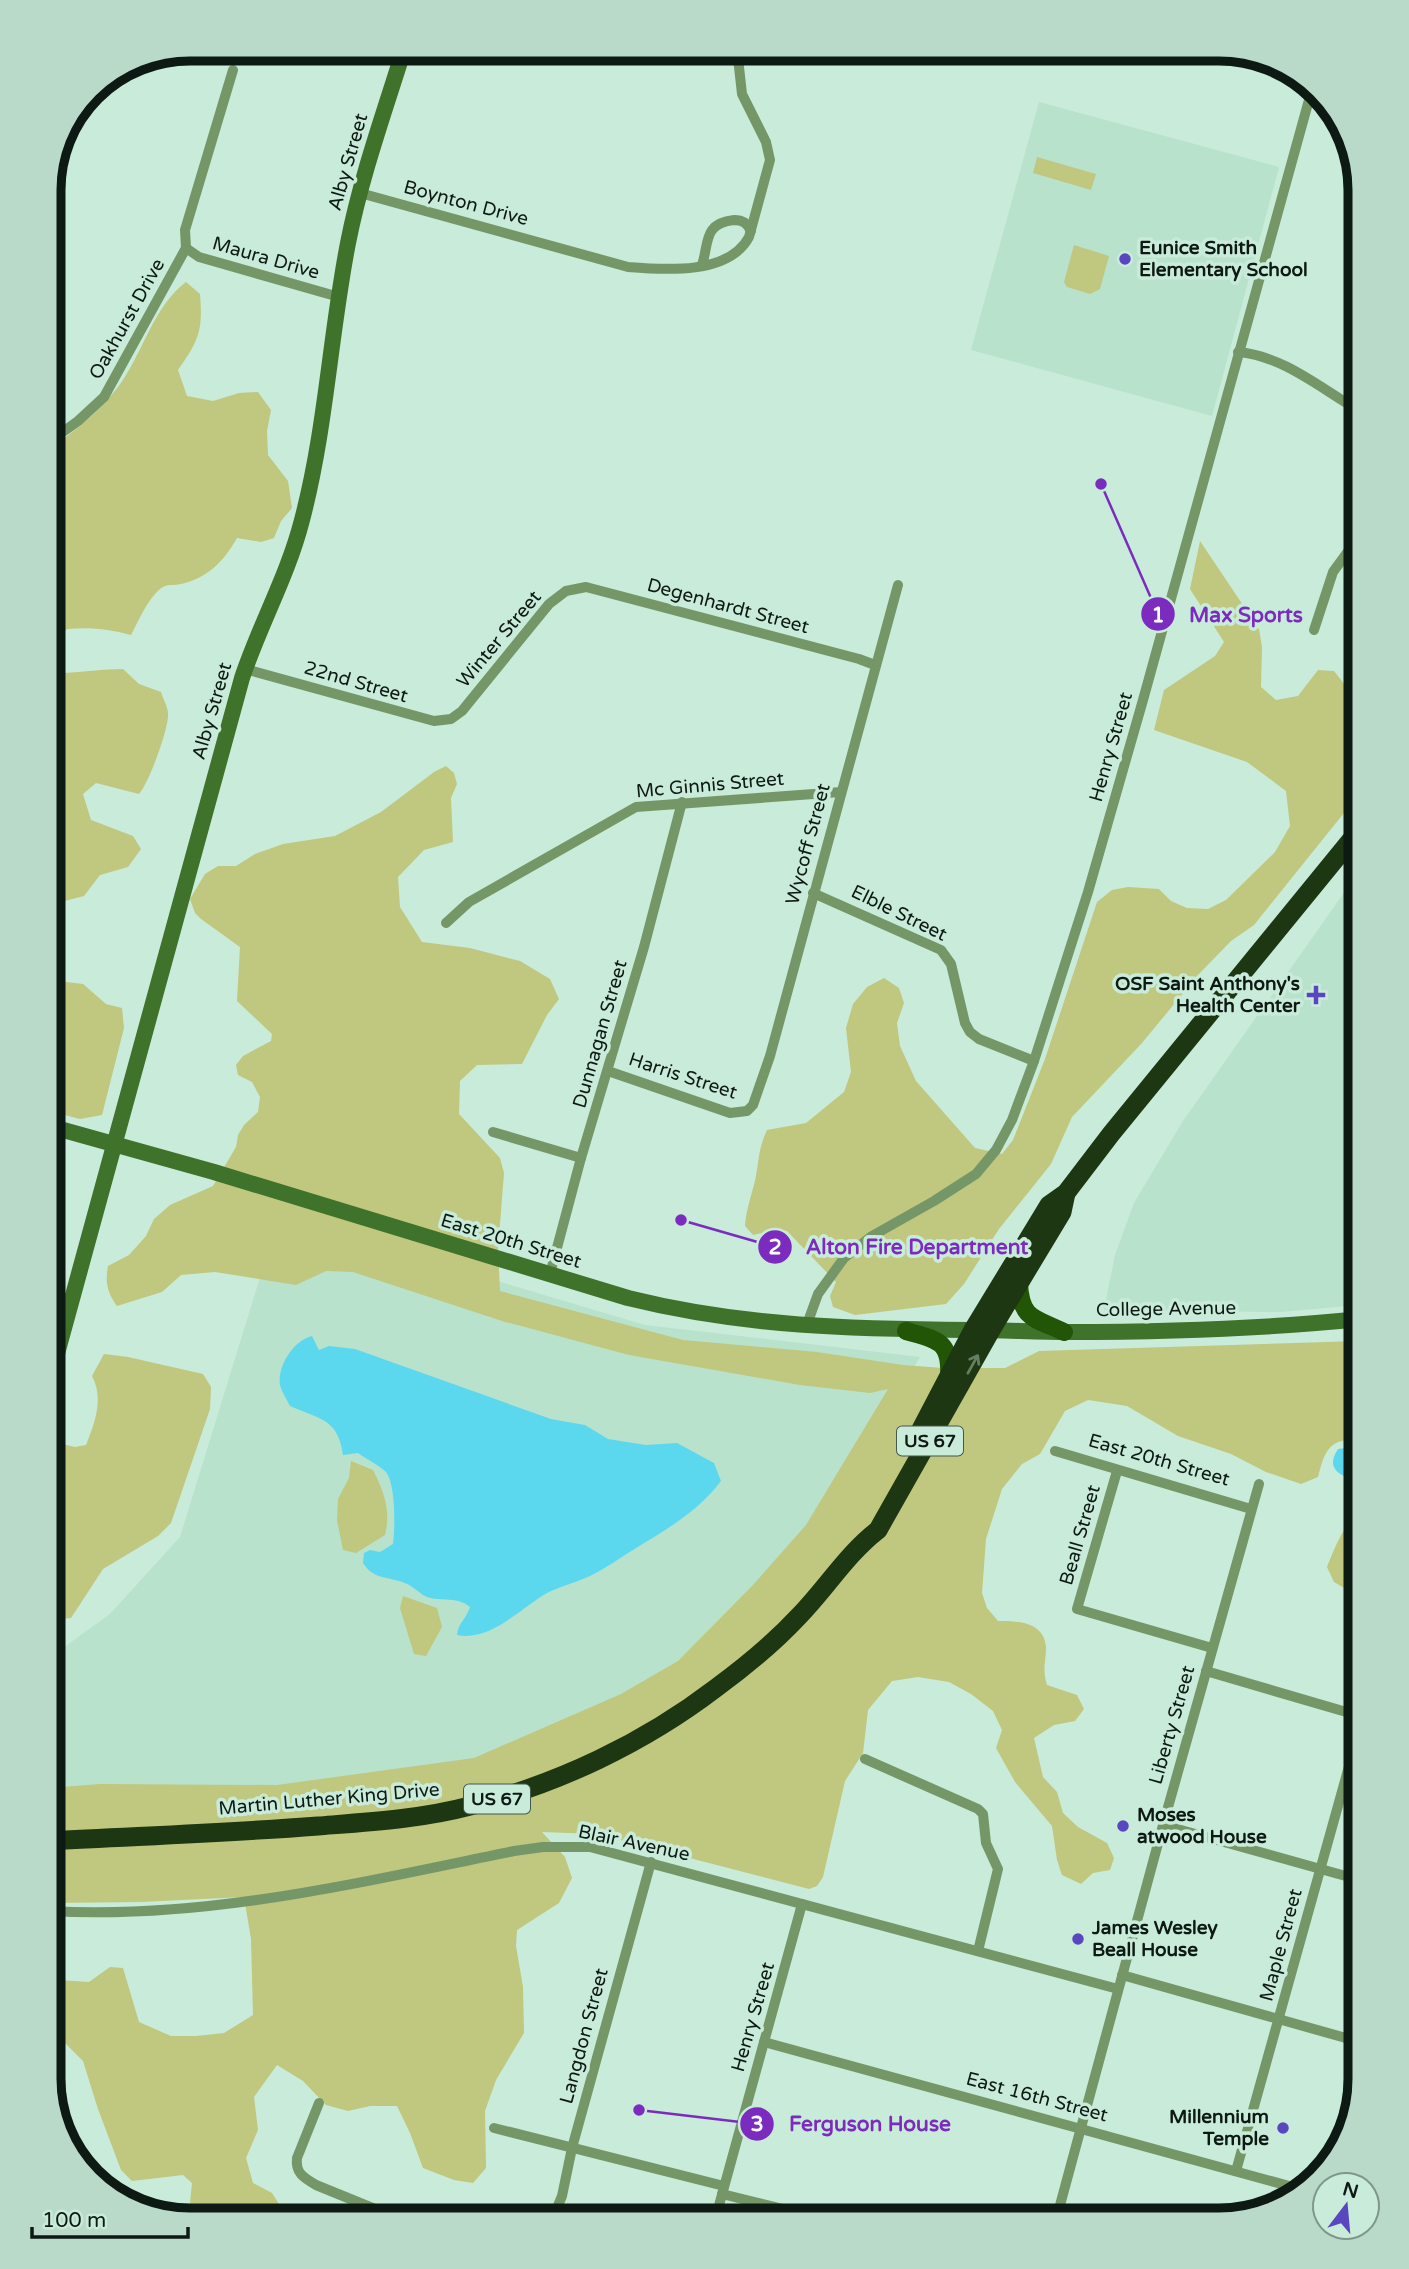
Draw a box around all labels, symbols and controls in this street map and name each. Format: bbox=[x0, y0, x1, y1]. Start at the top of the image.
street label: Alby Street bbox=[324, 111, 372, 213]
street label: Boynton Drive bbox=[401, 176, 531, 230]
street label: Maura Drive bbox=[210, 232, 322, 284]
place label: Eunice Smith Elementary School bbox=[1139, 237, 1308, 282]
marker: Eunice Smith Elementary School bbox=[1117, 251, 1133, 267]
street label: Oakhurst Drive bbox=[85, 255, 169, 383]
street label: Degenhardt Street bbox=[645, 574, 811, 638]
street label: Winter Street bbox=[452, 586, 546, 692]
callout: Max Sports bbox=[1140, 593, 1317, 635]
text: 1 bbox=[1151, 603, 1165, 628]
text: Max Sports bbox=[1189, 603, 1303, 628]
street label: 22nd Street bbox=[302, 657, 410, 707]
street label: Alby Street bbox=[188, 660, 236, 762]
street label: Henry Street bbox=[1085, 690, 1137, 804]
street label: Mc Ginnis Street bbox=[635, 768, 785, 802]
street label: Wycoff Street bbox=[781, 781, 835, 907]
street label: Elble Street bbox=[848, 880, 950, 946]
street label: Dunnagan Street bbox=[568, 957, 632, 1111]
place label: OSF Saint Anthony's Health Center bbox=[1115, 973, 1301, 1017]
marker: OSF Saint Anthony's Health Center bbox=[1306, 985, 1326, 1005]
street label: Harris Street bbox=[626, 1048, 740, 1104]
street label: East 20th Street bbox=[438, 1209, 584, 1273]
callout: Alton Fire Department bbox=[757, 1226, 1043, 1268]
text: 2 bbox=[768, 1235, 782, 1260]
text: Alton Fire Department bbox=[806, 1235, 1028, 1260]
street label: College Avenue bbox=[1096, 1297, 1236, 1321]
one-way arrow bbox=[966, 1354, 980, 1374]
road number: US 67 bbox=[897, 1426, 963, 1456]
street label: East 20th Street bbox=[1086, 1429, 1232, 1491]
street label: Beall Street bbox=[1055, 1482, 1105, 1588]
street label: Liberty Street bbox=[1145, 1663, 1199, 1787]
street label: Martin Luther King Drive bbox=[218, 1778, 440, 1820]
road number: US 67 bbox=[464, 1784, 530, 1814]
place label: Moses atwood House bbox=[1137, 1804, 1267, 1848]
marker: Moses atwood House bbox=[1115, 1818, 1131, 1834]
street label: Blair Avenue bbox=[576, 1820, 692, 1866]
street label: Maple Street bbox=[1255, 1886, 1307, 2004]
place label: James Wesley Beall House bbox=[1091, 1917, 1218, 1961]
marker: James Wesley Beall House bbox=[1070, 1931, 1086, 1947]
street label: Henry Street bbox=[727, 1960, 779, 2074]
street label: Langdon Street bbox=[555, 1966, 613, 2106]
street label: East 16th Street bbox=[964, 2067, 1110, 2127]
callout: Ferguson House bbox=[740, 2103, 965, 2145]
place label: Millennium Temple bbox=[1169, 2106, 1269, 2151]
text: 3 bbox=[750, 2112, 764, 2137]
text: Ferguson House bbox=[789, 2112, 951, 2137]
marker: Millennium Temple bbox=[1275, 2120, 1291, 2136]
north arrow bbox=[1311, 2171, 1381, 2241]
text: N bbox=[1340, 2178, 1361, 2203]
scale bar bbox=[32, 2196, 187, 2240]
text: 100 m bbox=[42, 2208, 106, 2233]

